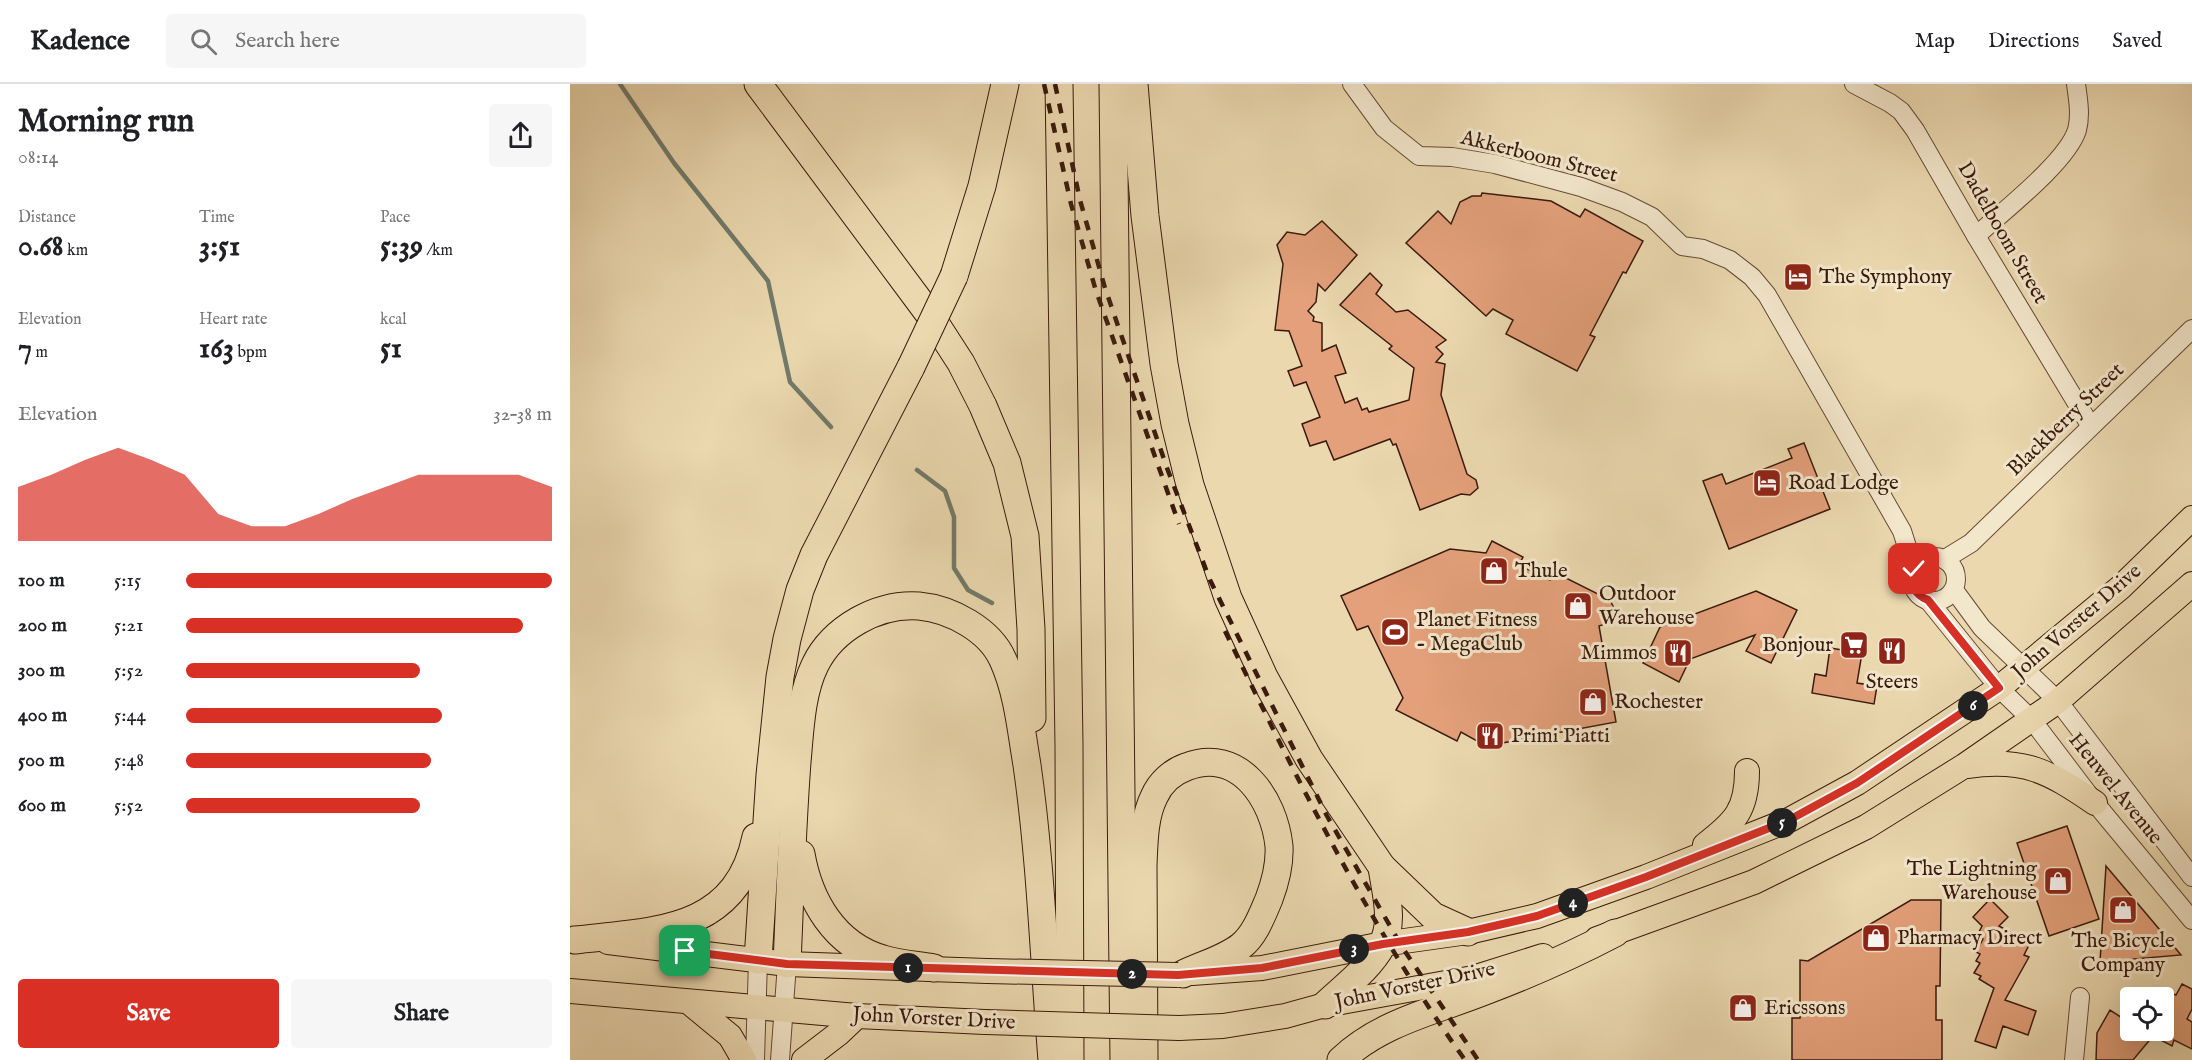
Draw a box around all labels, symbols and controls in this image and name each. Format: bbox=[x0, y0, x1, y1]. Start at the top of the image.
search box bbox=[166, 14, 586, 68]
text: Kadence bbox=[30, 24, 130, 59]
icon: search bbox=[187, 25, 220, 58]
text: Search here bbox=[235, 27, 340, 55]
text: Map bbox=[1915, 28, 1955, 55]
text: Directions bbox=[1988, 28, 2079, 55]
text: Saved bbox=[2112, 28, 2162, 55]
text: Morning run bbox=[18, 101, 194, 143]
button: share bbox=[489, 104, 552, 167]
street label: Akkerboom Street bbox=[1457, 124, 1620, 190]
text: 08:14 bbox=[18, 145, 58, 170]
street label: Dadelboom Street bbox=[1950, 157, 2054, 309]
text: Distance bbox=[18, 208, 76, 228]
text: Time bbox=[199, 208, 235, 228]
text: Pace bbox=[380, 208, 410, 228]
text: 0.68 bbox=[18, 228, 64, 266]
text: 3:51 bbox=[199, 228, 240, 266]
text: 5:39 bbox=[380, 228, 423, 266]
text: km bbox=[64, 241, 88, 261]
text: /km bbox=[423, 241, 453, 261]
hotel icon: The Symphony bbox=[1782, 261, 1814, 293]
place label: The Symphony bbox=[1819, 264, 1952, 291]
text: Elevation bbox=[18, 310, 81, 330]
text: Heart rate bbox=[199, 310, 267, 330]
text: kcal bbox=[380, 310, 407, 330]
text: 7 bbox=[18, 330, 32, 368]
text: 163 bbox=[199, 330, 234, 368]
text: 51 bbox=[380, 330, 402, 368]
text: m bbox=[32, 343, 48, 363]
text: bpm bbox=[234, 343, 267, 363]
street label: Blackberry Street bbox=[2002, 357, 2130, 483]
text: Elevation bbox=[18, 402, 97, 427]
text: 32–38 m bbox=[493, 402, 552, 427]
hotel icon: Road Lodge bbox=[1751, 467, 1783, 499]
place label: Road Lodge bbox=[1788, 470, 1899, 497]
pin bbox=[1888, 543, 1939, 594]
icon: check bbox=[1897, 552, 1930, 585]
shop icon: Thule bbox=[1478, 555, 1510, 587]
place label: Thule bbox=[1515, 558, 1568, 585]
street label: John Vorster Drive bbox=[2005, 558, 2148, 687]
text: 100 m bbox=[18, 568, 65, 593]
text: 5:15 bbox=[114, 568, 141, 593]
place label: Outdoor Warehouse bbox=[1599, 581, 1695, 632]
shop icon: Outdoor Warehouse bbox=[1562, 590, 1594, 622]
place label: Planet Fitness - MegaClub bbox=[1416, 607, 1537, 658]
text: 200 m bbox=[18, 613, 67, 638]
text: 5:21 bbox=[114, 613, 143, 638]
sports icon: Planet Fitness - MegaClub bbox=[1379, 616, 1411, 648]
supermarket icon: Bonjour bbox=[1838, 629, 1870, 661]
place label: Bonjour bbox=[1762, 632, 1833, 659]
restaurant icon: Steers bbox=[1876, 635, 1908, 667]
restaurant icon: Mimmos bbox=[1662, 637, 1694, 669]
place label: Mimmos bbox=[1581, 640, 1657, 667]
text: 300 m bbox=[18, 658, 65, 683]
text: 5:52 bbox=[114, 658, 143, 683]
place label: Steers bbox=[1866, 669, 1918, 696]
shop icon: Rochester bbox=[1577, 686, 1609, 718]
place label: Rochester bbox=[1614, 689, 1703, 716]
pin: 6 bbox=[1958, 691, 1988, 721]
text: 6 bbox=[1970, 696, 1976, 716]
text: 400 m bbox=[18, 703, 67, 728]
text: 5:44 bbox=[114, 703, 146, 728]
restaurant icon: Primi Piatti bbox=[1474, 720, 1506, 752]
place label: Primi Piatti bbox=[1511, 723, 1610, 750]
street label: Heuwel Avenue bbox=[2062, 728, 2169, 851]
text: 500 m bbox=[18, 748, 65, 773]
text: 5:48 bbox=[114, 748, 144, 773]
text: 600 m bbox=[18, 793, 66, 818]
text: 5:52 bbox=[114, 793, 143, 818]
pin: 5 bbox=[1767, 808, 1797, 838]
text: 5 bbox=[1779, 813, 1785, 833]
place label: The Lightning Warehouse bbox=[1907, 856, 2038, 907]
shop icon: The Lightning Warehouse bbox=[2042, 865, 2074, 897]
pin: 4 bbox=[1558, 888, 1588, 918]
text: 4 bbox=[1569, 893, 1577, 913]
shop icon: The Bicycle Company bbox=[2107, 894, 2139, 926]
shop icon: Pharmacy Direct bbox=[1860, 922, 1892, 954]
pin bbox=[659, 925, 710, 976]
place label: Pharmacy Direct bbox=[1897, 925, 2042, 952]
place label: The Bicycle Company bbox=[2071, 928, 2175, 979]
icon: arrive bbox=[668, 934, 701, 967]
pin: 3 bbox=[1339, 934, 1369, 964]
text: 3 bbox=[1351, 939, 1357, 959]
pin: 1 bbox=[893, 953, 923, 983]
street label: John Vorster Drive bbox=[1330, 956, 1498, 1017]
text: 1 bbox=[905, 958, 911, 978]
pin: 2 bbox=[1117, 959, 1147, 989]
text: 2 bbox=[1128, 964, 1136, 984]
button: Save bbox=[18, 979, 279, 1048]
button: Share bbox=[291, 979, 552, 1048]
map controls bbox=[2120, 987, 2174, 1041]
button: locate bbox=[2120, 987, 2174, 1041]
shop icon: Ericssons bbox=[1727, 992, 1759, 1024]
place label: Ericssons bbox=[1764, 995, 1845, 1022]
street label: John Vorster Drive bbox=[850, 1001, 1017, 1037]

